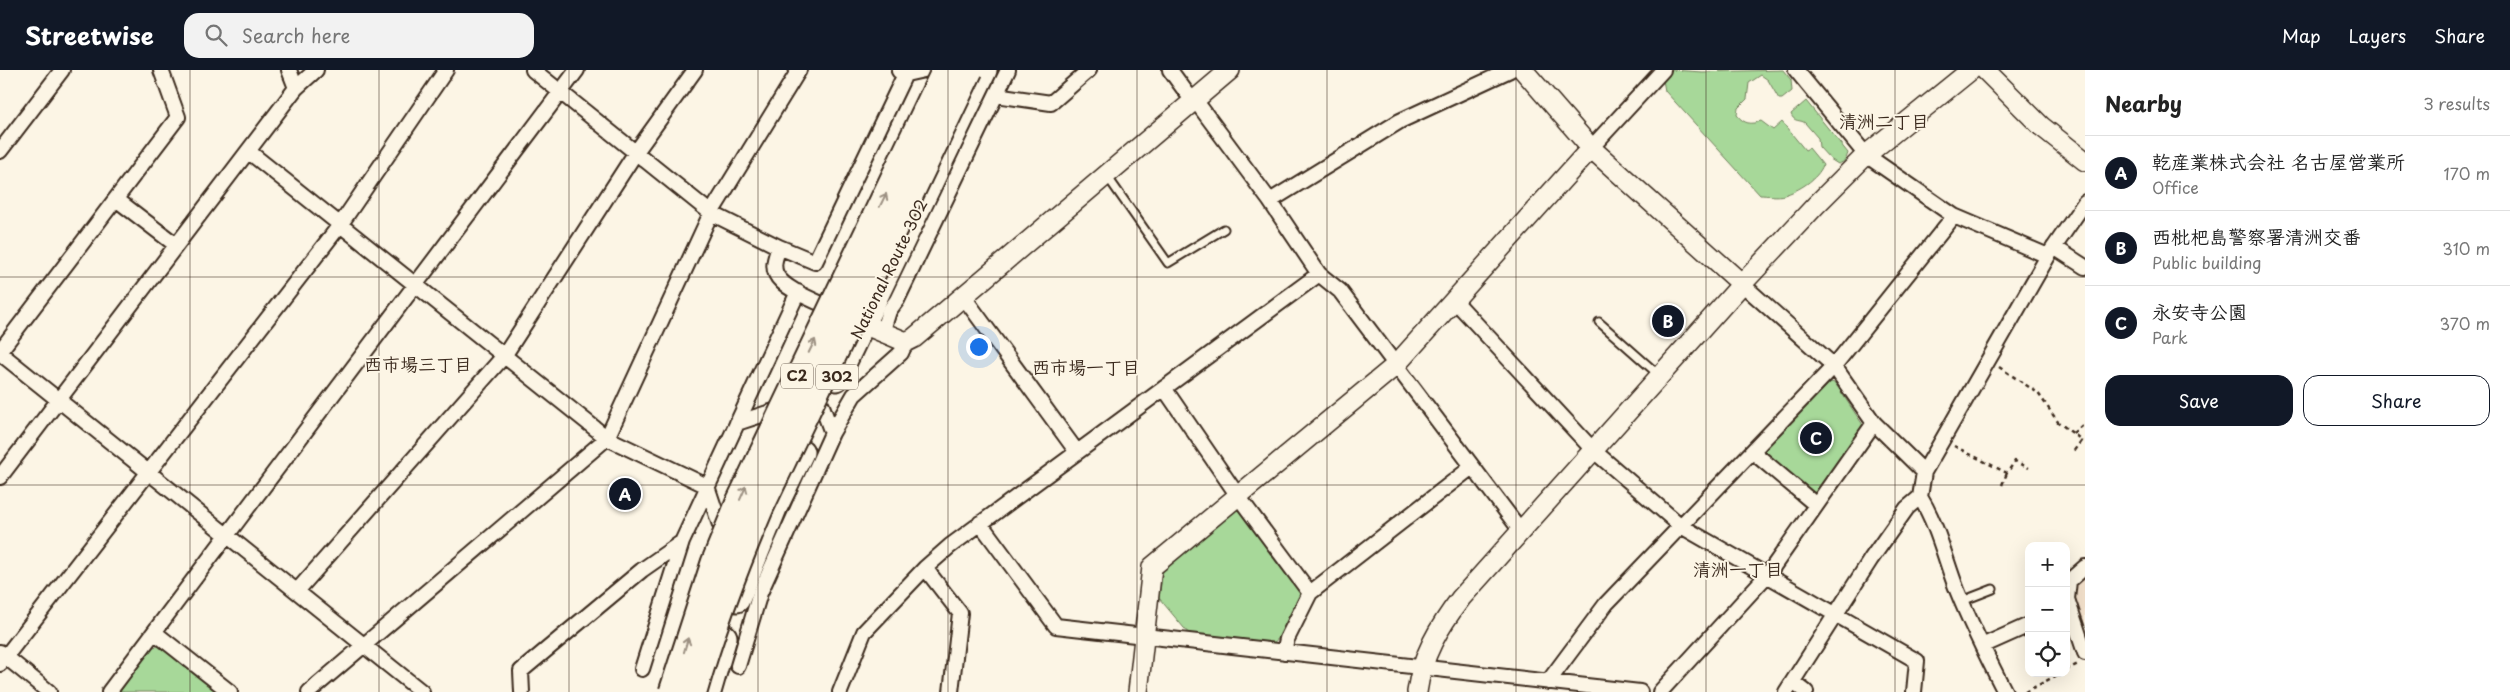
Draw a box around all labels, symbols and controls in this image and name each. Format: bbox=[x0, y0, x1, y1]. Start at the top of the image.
search box bbox=[184, 13, 534, 58]
text: Streetwise bbox=[25, 17, 154, 53]
icon: search bbox=[202, 21, 230, 49]
text: Search here bbox=[242, 21, 350, 49]
text: Map bbox=[2282, 22, 2321, 49]
text: Layers bbox=[2349, 22, 2406, 49]
text: Share bbox=[2434, 22, 2485, 49]
text: Nearby bbox=[2105, 87, 2182, 119]
text: 3 results bbox=[2423, 91, 2490, 115]
district label: 清洲二丁目 bbox=[1839, 107, 1929, 134]
text: 乾産業株式会社 名古屋営業所 bbox=[2152, 147, 2405, 175]
text: A bbox=[2115, 161, 2127, 185]
text: 170 m bbox=[2444, 161, 2490, 185]
text: Office bbox=[2152, 175, 2199, 199]
one-way arrow bbox=[878, 193, 888, 208]
street label: National Route 302 bbox=[844, 194, 932, 343]
text: 西枇杷島警察署清洲交番 bbox=[2152, 222, 2361, 250]
text: B bbox=[2116, 236, 2126, 260]
text: 310 m bbox=[2442, 236, 2490, 260]
text: Public building bbox=[2152, 250, 2262, 274]
text: 永安寺公園 bbox=[2152, 297, 2247, 325]
pin: B bbox=[1652, 302, 1684, 340]
text: C bbox=[2115, 311, 2127, 335]
text: 370 m bbox=[2440, 311, 2490, 335]
text: Park bbox=[2152, 325, 2188, 349]
your location bbox=[966, 334, 992, 360]
one-way arrow bbox=[808, 339, 817, 354]
district label: 西市場三丁目 bbox=[364, 350, 472, 377]
district label: 西市場一丁目 bbox=[1032, 353, 1140, 380]
road number: C2 bbox=[781, 364, 813, 388]
road number: 302 bbox=[816, 364, 858, 390]
button: Save bbox=[2105, 375, 2293, 426]
button: Share bbox=[2303, 375, 2490, 426]
pin: C bbox=[1800, 419, 1832, 457]
pin: A bbox=[609, 475, 641, 513]
one-way arrow bbox=[739, 486, 748, 501]
map controls bbox=[2025, 542, 2070, 677]
button: + bbox=[2025, 542, 2070, 587]
district label: 清洲一丁目 bbox=[1693, 555, 1783, 582]
button: − bbox=[2025, 587, 2070, 632]
button: locate bbox=[2025, 632, 2070, 677]
one-way arrow bbox=[682, 638, 692, 654]

